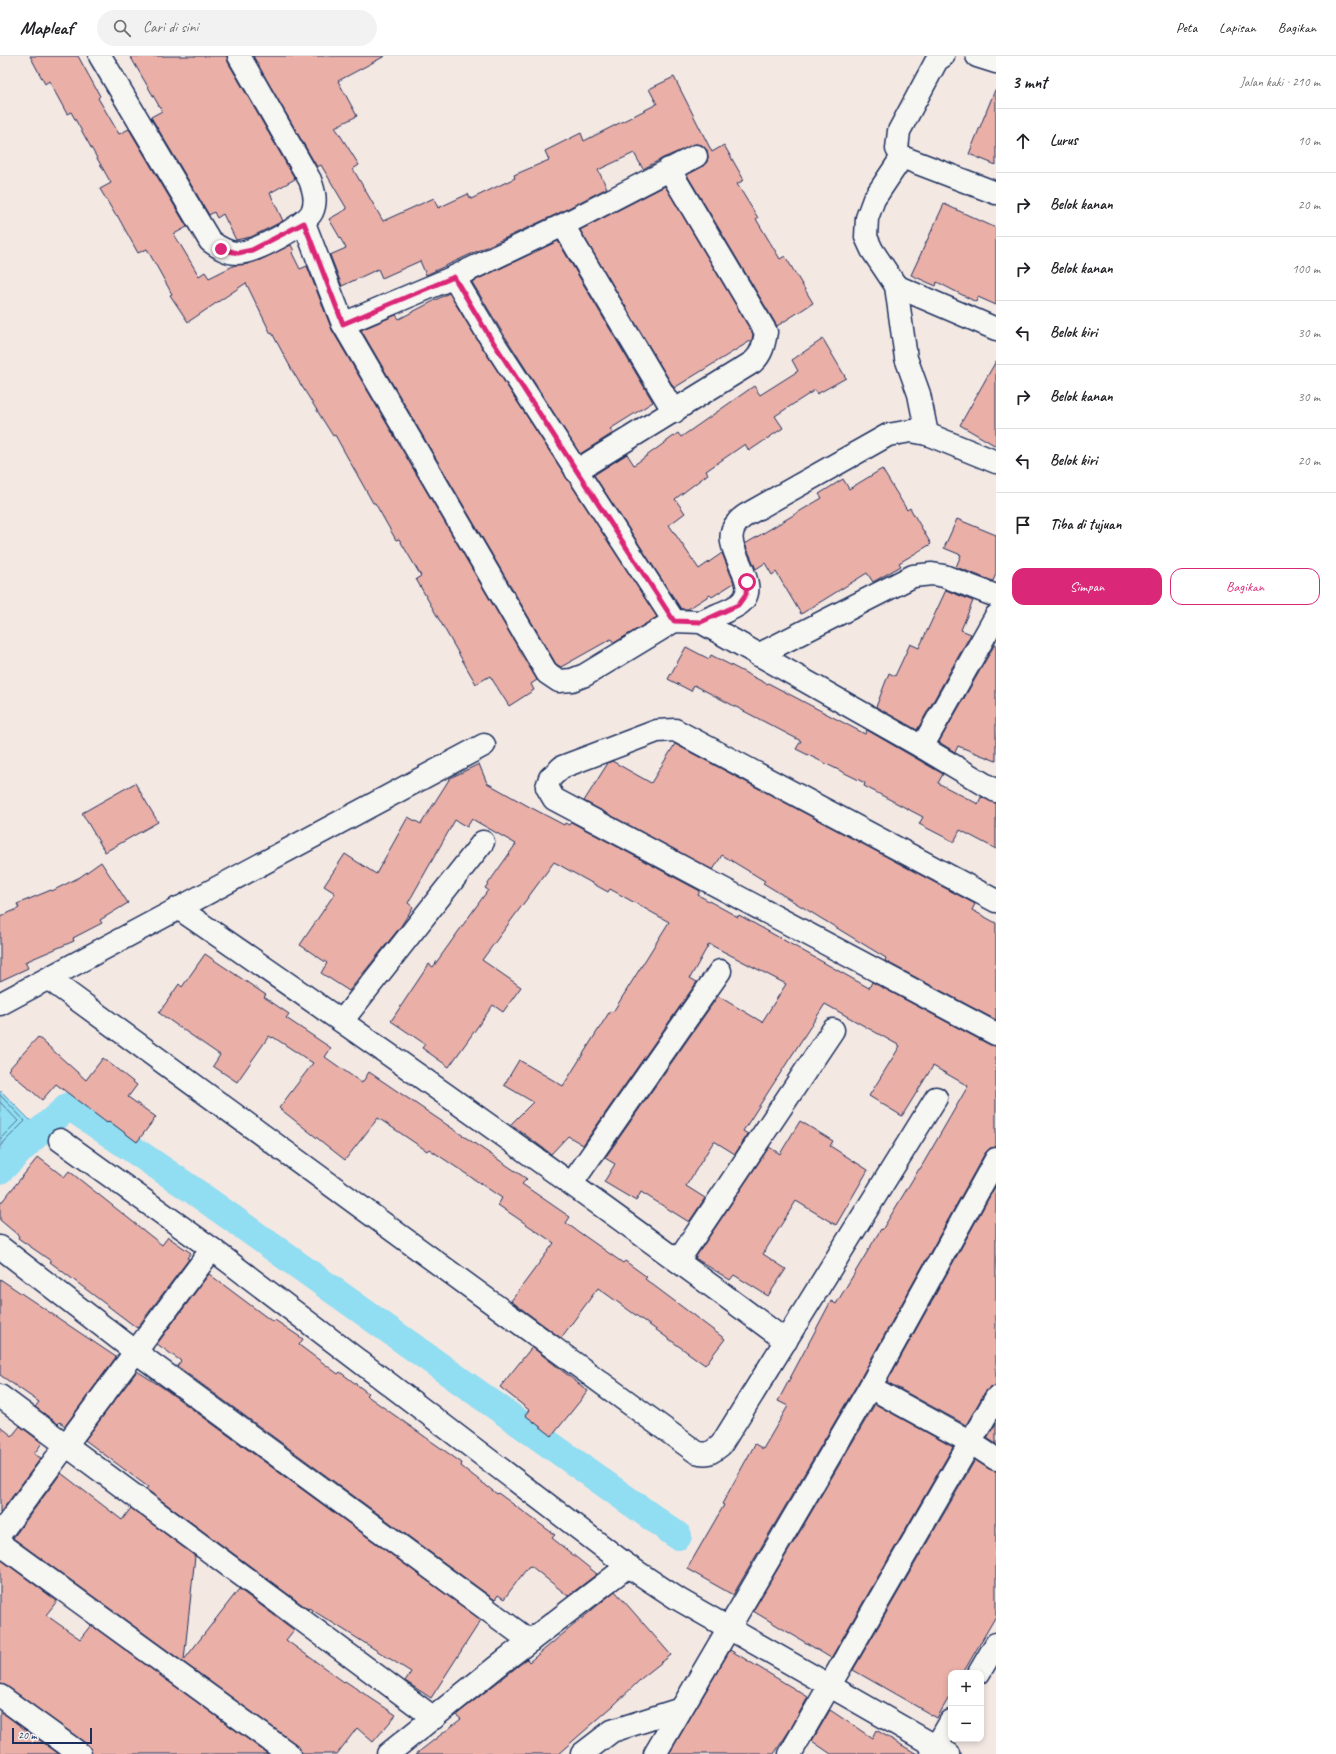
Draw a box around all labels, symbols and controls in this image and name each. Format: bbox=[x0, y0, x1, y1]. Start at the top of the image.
search box bbox=[97, 10, 377, 46]
text: Mapleaf bbox=[20, 16, 73, 40]
icon: search bbox=[111, 17, 133, 39]
text: Cari di sini bbox=[143, 18, 198, 37]
text: Peta bbox=[1176, 19, 1197, 36]
text: Lapisan bbox=[1219, 19, 1256, 36]
text: Bagikan bbox=[1278, 19, 1316, 36]
text: 3 mnt bbox=[1012, 72, 1047, 93]
text: Jalan kaki · 210 m bbox=[1240, 74, 1320, 90]
icon: ahead bbox=[1012, 130, 1034, 152]
text: Lurus bbox=[1050, 131, 1078, 150]
text: 10 m bbox=[1298, 133, 1320, 149]
icon: right bbox=[1012, 194, 1034, 216]
text: Belok kanan bbox=[1050, 195, 1113, 214]
text: 20 m bbox=[1298, 197, 1320, 213]
route end bbox=[212, 240, 230, 258]
icon: right bbox=[1012, 258, 1034, 280]
text: Belok kanan bbox=[1050, 259, 1113, 278]
text: 100 m bbox=[1292, 261, 1320, 277]
icon: left bbox=[1012, 322, 1034, 344]
text: Belok kiri bbox=[1050, 323, 1097, 342]
text: 30 m bbox=[1298, 325, 1320, 341]
icon: right bbox=[1012, 386, 1034, 408]
text: Belok kanan bbox=[1050, 387, 1113, 406]
text: 30 m bbox=[1298, 389, 1320, 405]
icon: left bbox=[1012, 450, 1034, 472]
text: Belok kiri bbox=[1050, 451, 1097, 470]
text: 20 m bbox=[1298, 453, 1320, 469]
icon: arrive bbox=[1012, 514, 1034, 536]
text: Tiba di tujuan bbox=[1050, 515, 1121, 534]
button: Simpan bbox=[1012, 568, 1162, 605]
button: Bagikan bbox=[1170, 568, 1320, 605]
route start bbox=[738, 573, 756, 591]
map controls bbox=[948, 1670, 984, 1742]
button: + bbox=[948, 1670, 984, 1706]
button: − bbox=[948, 1706, 984, 1742]
scale bar bbox=[12, 1726, 92, 1745]
text: 20 m bbox=[18, 1728, 37, 1742]

